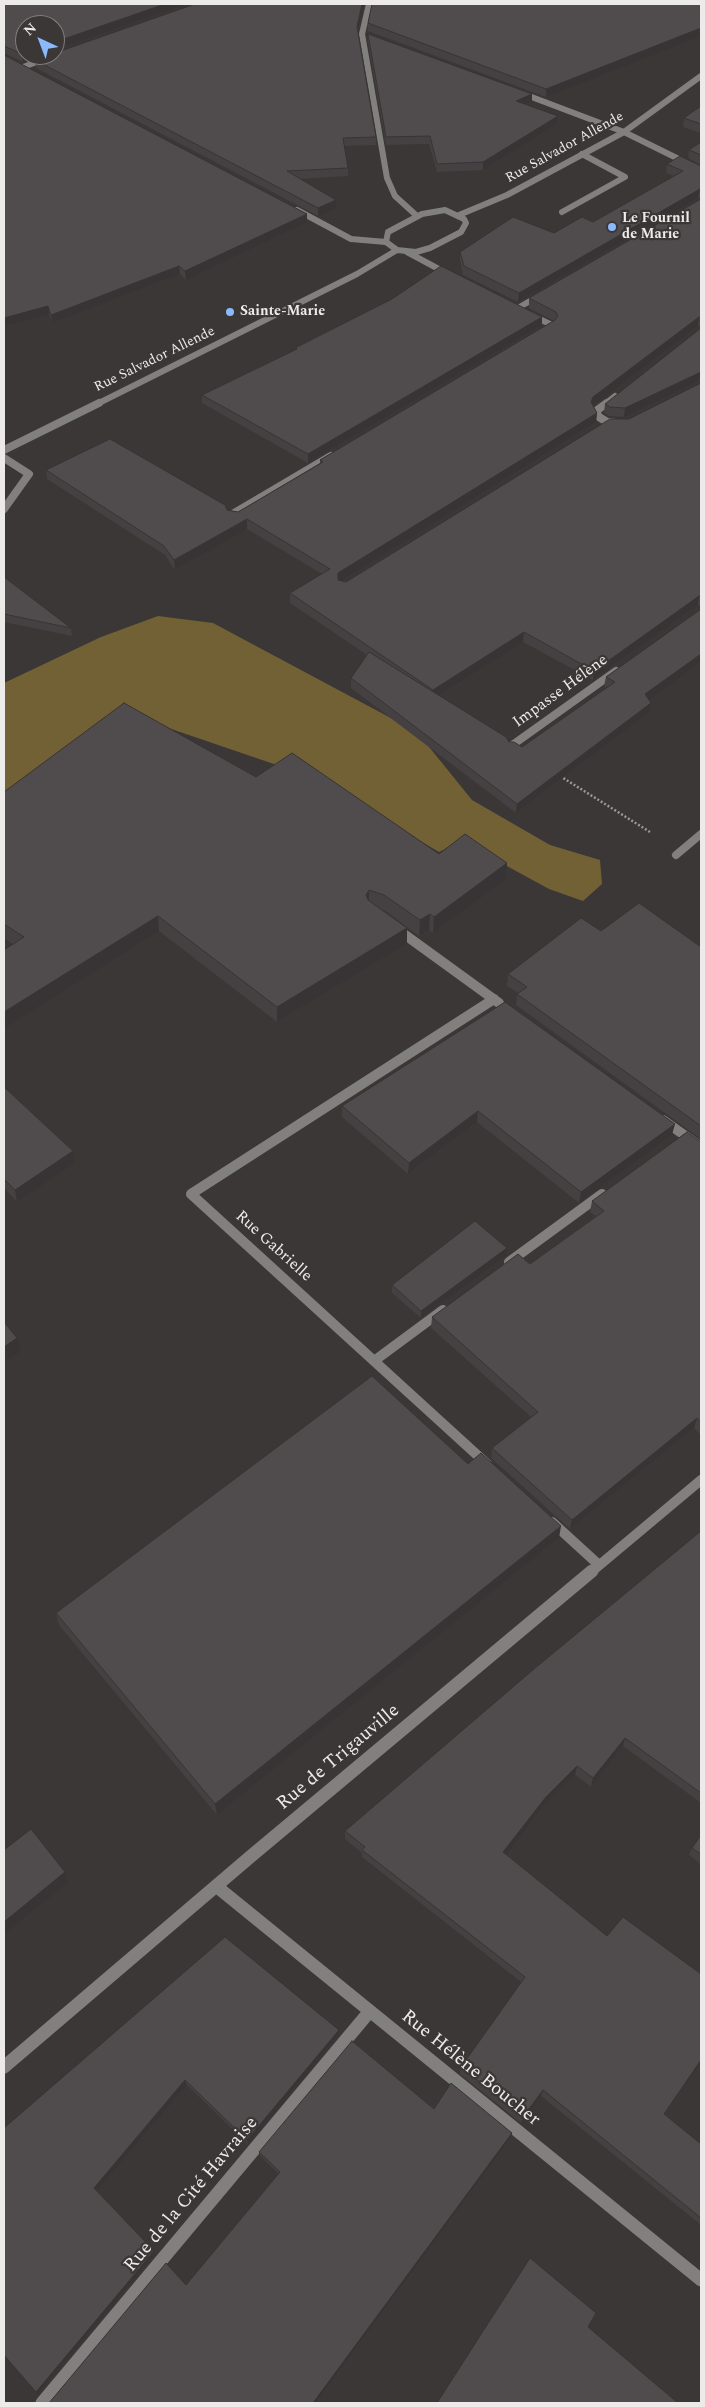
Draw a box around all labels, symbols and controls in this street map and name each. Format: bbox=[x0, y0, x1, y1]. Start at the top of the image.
north arrow bbox=[15, 15, 65, 65]
text: N bbox=[19, 18, 41, 41]
street label: Rue Salvador Allende bbox=[503, 109, 627, 187]
place label: Le Fournil de Marie bbox=[622, 211, 690, 243]
marker: Le Fournil de Marie bbox=[606, 221, 618, 233]
place label: Sainte-Marie bbox=[240, 304, 325, 320]
marker: Sainte-Marie bbox=[224, 306, 236, 318]
street label: Rue Salvador Allende bbox=[92, 323, 218, 397]
street label: Impasse Hélène bbox=[510, 651, 612, 733]
street label: Rue Gabrielle bbox=[231, 1208, 315, 1286]
street label: Rue de Trigauville bbox=[273, 1700, 405, 1816]
street label: Rue Hélène Boucher bbox=[396, 2006, 544, 2132]
street label: Rue de la Cité Havraise bbox=[120, 2113, 264, 2277]

